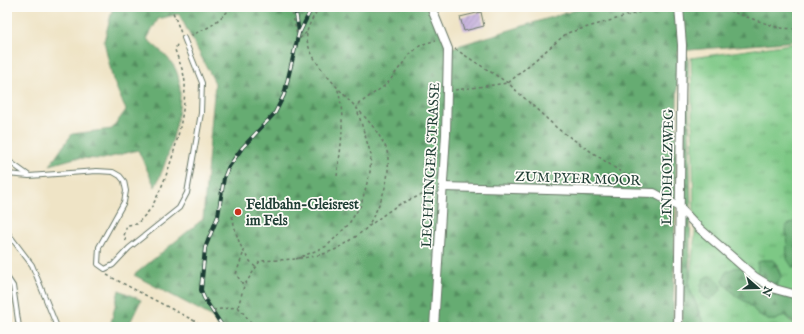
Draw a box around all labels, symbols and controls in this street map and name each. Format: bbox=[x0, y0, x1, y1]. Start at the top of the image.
street label: LECHTINGER STRASSE bbox=[418, 82, 444, 248]
street label: LINDHOLZWEG bbox=[658, 108, 678, 225]
street label: ZUM PYER MOOR bbox=[515, 168, 642, 190]
place label: Feldbahn-Gleisrest im Fels bbox=[246, 196, 359, 230]
marker: Feldbahn-Gleisrest im Fels bbox=[233, 207, 243, 217]
north arrow bbox=[738, 268, 778, 308]
text: N bbox=[758, 283, 775, 298]

